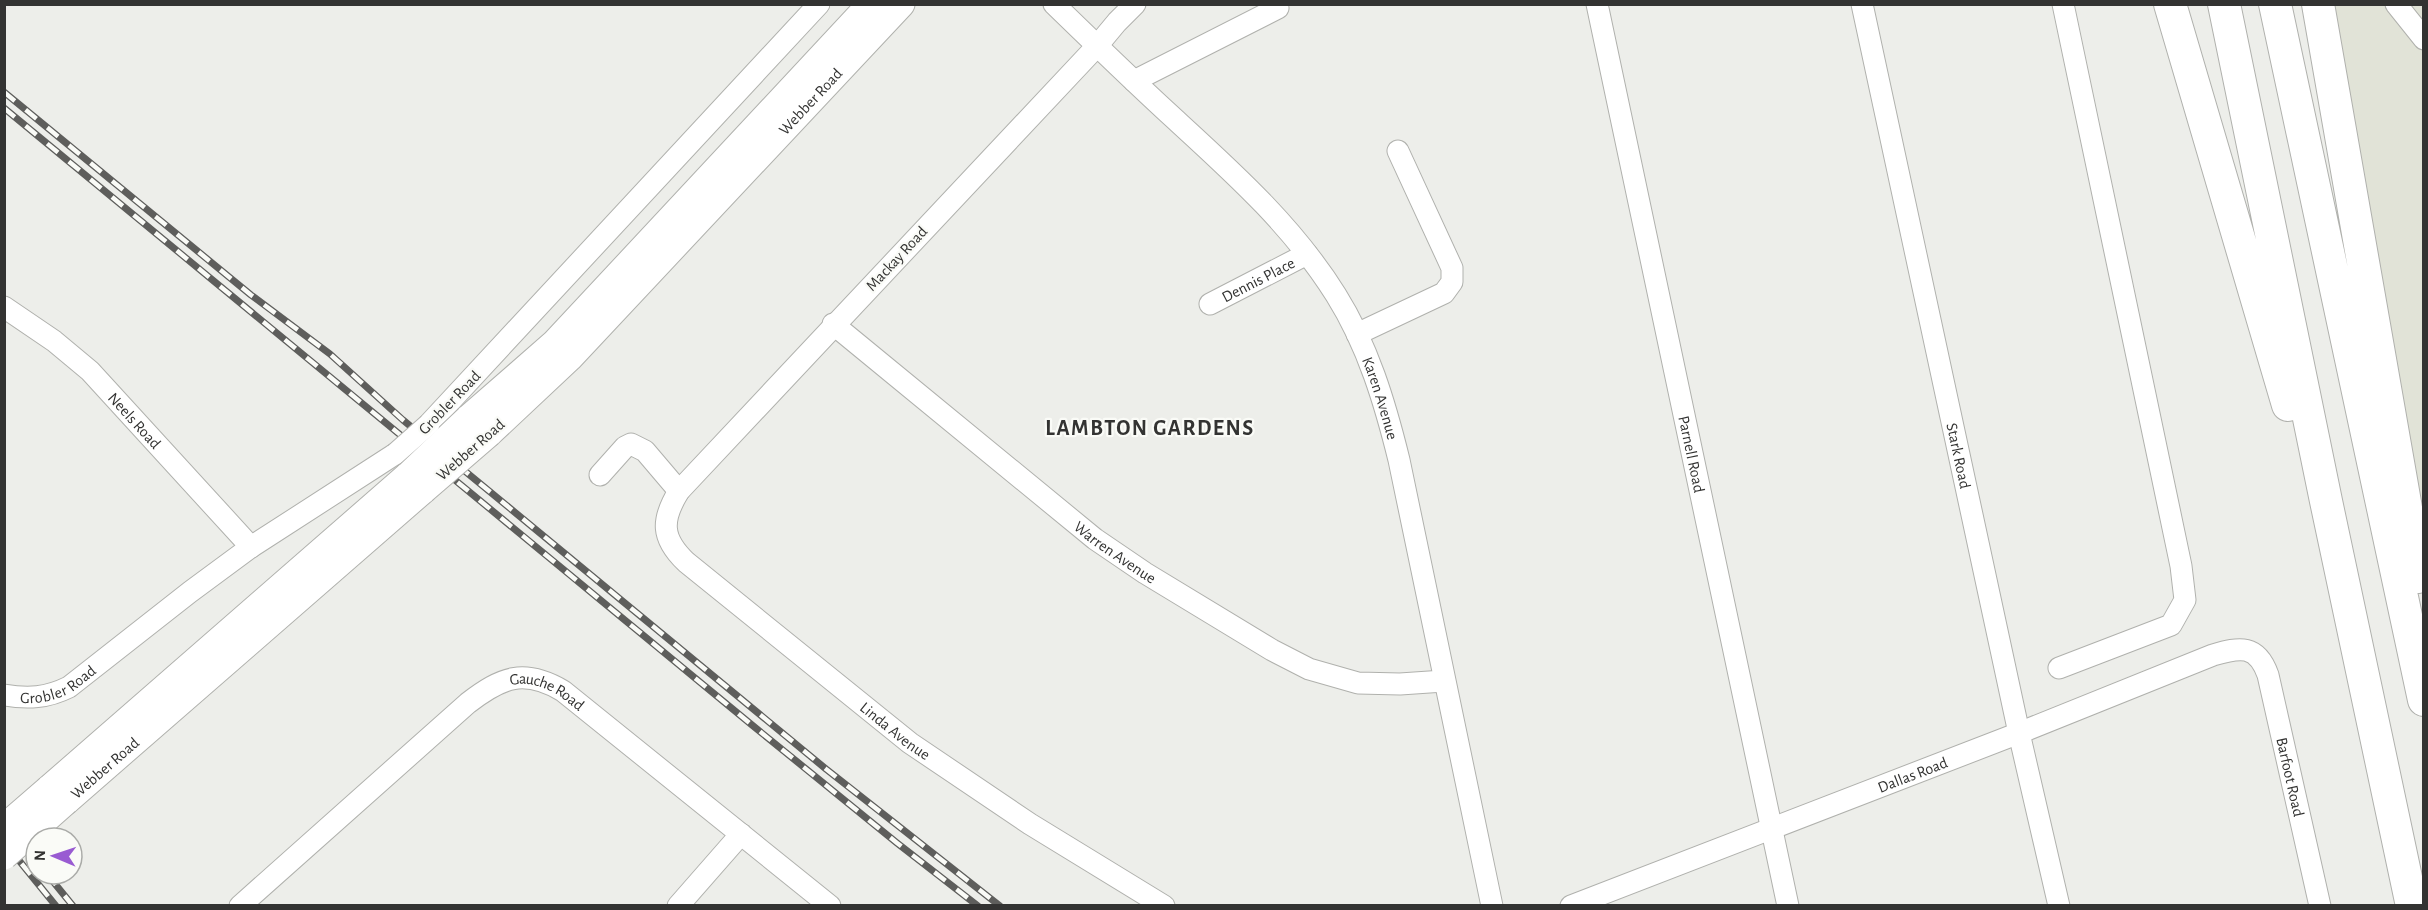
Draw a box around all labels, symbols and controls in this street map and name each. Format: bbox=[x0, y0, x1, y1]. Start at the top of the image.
street label: Webber Road bbox=[776, 65, 846, 138]
street label: Mackay Road bbox=[863, 223, 931, 295]
street label: Dennis Place bbox=[1219, 255, 1298, 306]
street label: Karen Avenue bbox=[1359, 355, 1400, 441]
street label: Grobler Road bbox=[416, 368, 484, 438]
street label: Neels Road bbox=[105, 390, 164, 452]
street label: Parnell Road bbox=[1675, 414, 1707, 494]
street label: Webber Road bbox=[434, 416, 508, 483]
district label: LAMBTON GARDENS bbox=[1045, 417, 1255, 439]
street label: Stark Road bbox=[1943, 421, 1973, 490]
street label: Warren Avenue bbox=[1071, 518, 1159, 587]
street label: Grobler Road bbox=[20, 662, 99, 706]
street label: Gauche Road bbox=[508, 671, 587, 714]
street label: Linda Avenue bbox=[857, 699, 933, 763]
street label: Webber Road bbox=[68, 734, 142, 802]
street label: Barfoot Road bbox=[2273, 736, 2307, 818]
street label: Dallas Road bbox=[1876, 754, 1950, 796]
north arrow bbox=[24, 826, 84, 886]
text: N bbox=[32, 850, 48, 861]

